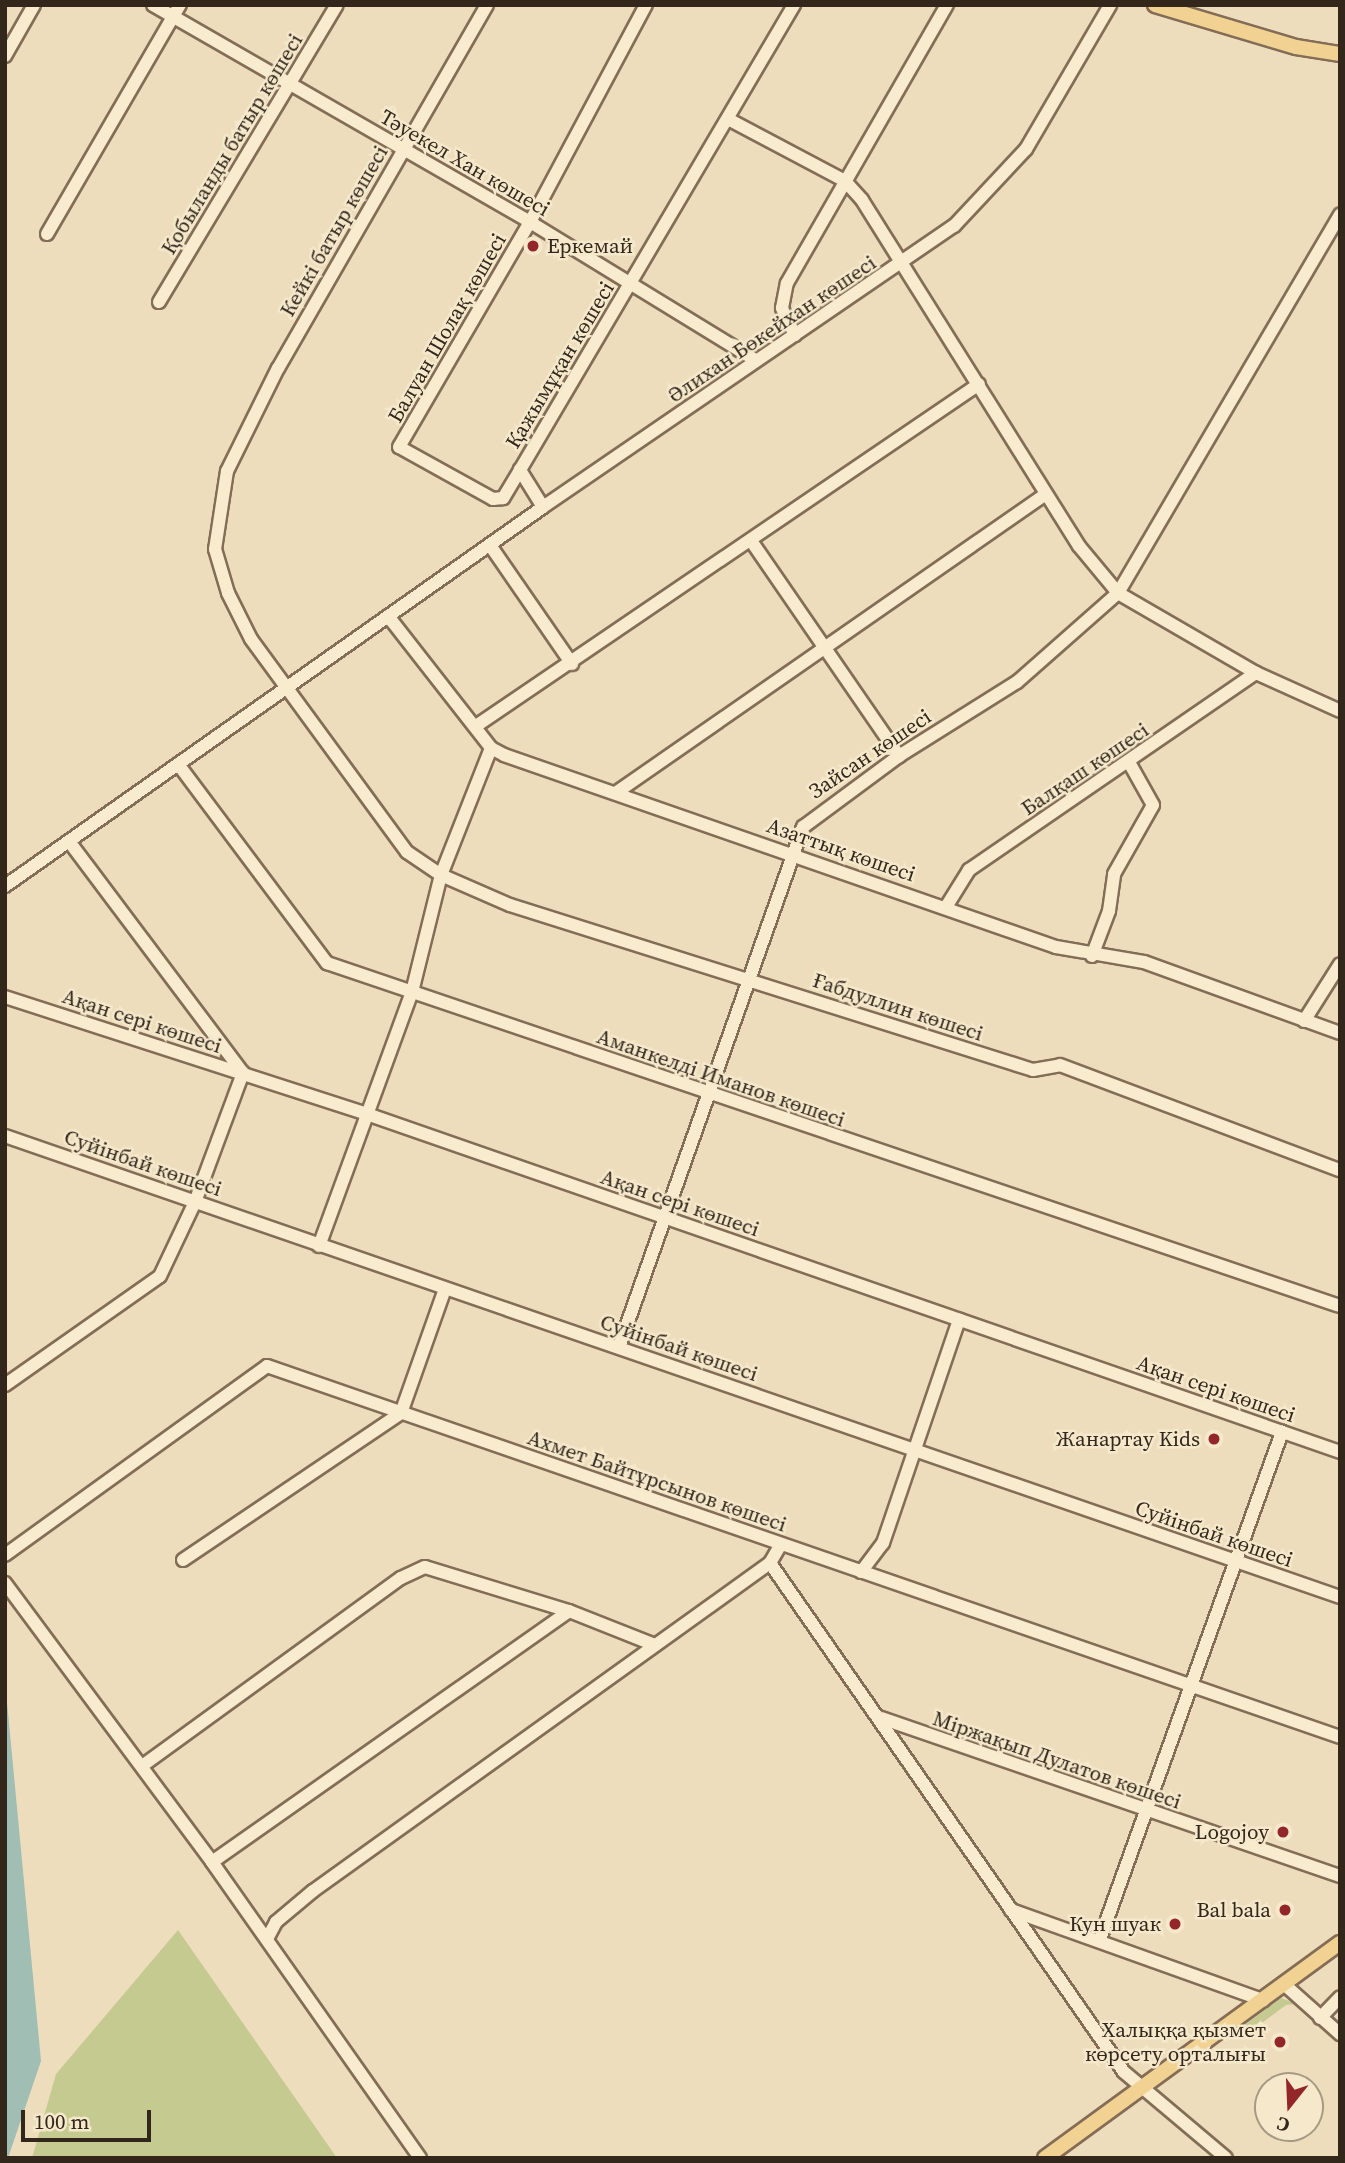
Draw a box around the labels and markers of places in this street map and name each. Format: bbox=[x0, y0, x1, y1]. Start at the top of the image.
place label: Еркемай bbox=[547, 233, 633, 259]
marker: Еркемай bbox=[525, 238, 541, 254]
place label: Жанартау Kids bbox=[1056, 1426, 1200, 1452]
marker: Жанартау Kids bbox=[1206, 1431, 1222, 1447]
place label: Logojoy bbox=[1195, 1819, 1269, 1845]
marker: Logojoy bbox=[1275, 1824, 1291, 1840]
place label: Bal bala bbox=[1196, 1897, 1271, 1923]
marker: Bal bala bbox=[1277, 1902, 1293, 1918]
place label: Кун шуак bbox=[1069, 1911, 1161, 1937]
marker: Кун шуак bbox=[1167, 1916, 1183, 1932]
place label: Халыққа қызмет көрсету орталығы bbox=[1085, 2017, 1266, 2067]
marker: Халыққа қызмет көрсету орталығы bbox=[1272, 2034, 1288, 2050]

